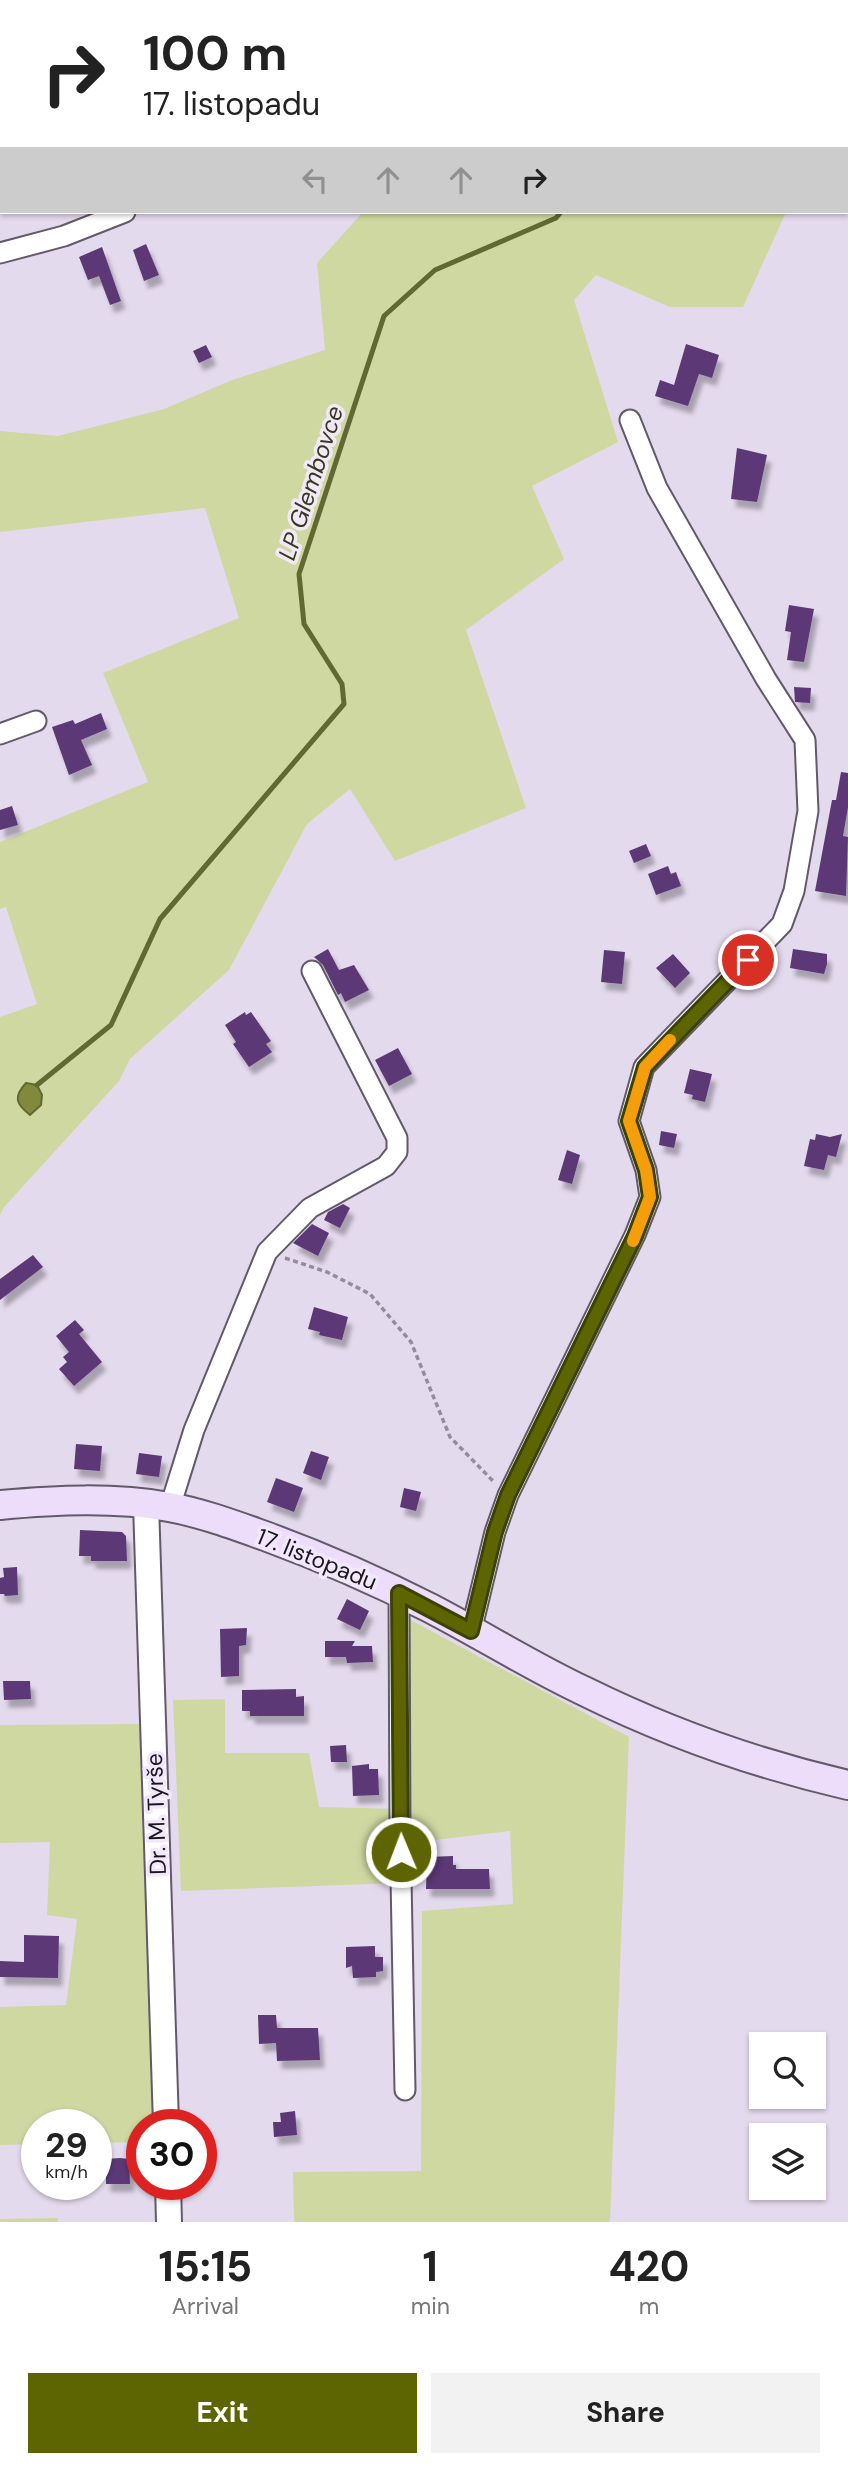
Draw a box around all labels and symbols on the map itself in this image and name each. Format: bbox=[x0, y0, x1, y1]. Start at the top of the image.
water label: LP Glembovce bbox=[271, 402, 350, 564]
pin bbox=[718, 930, 778, 990]
street label: 17. listopadu bbox=[252, 1521, 382, 1597]
street label: Dr. M. Tyrše bbox=[139, 1753, 173, 1875]
position arrow bbox=[364, 1815, 438, 1889]
speed limit sign: 30 bbox=[126, 2109, 217, 2200]

